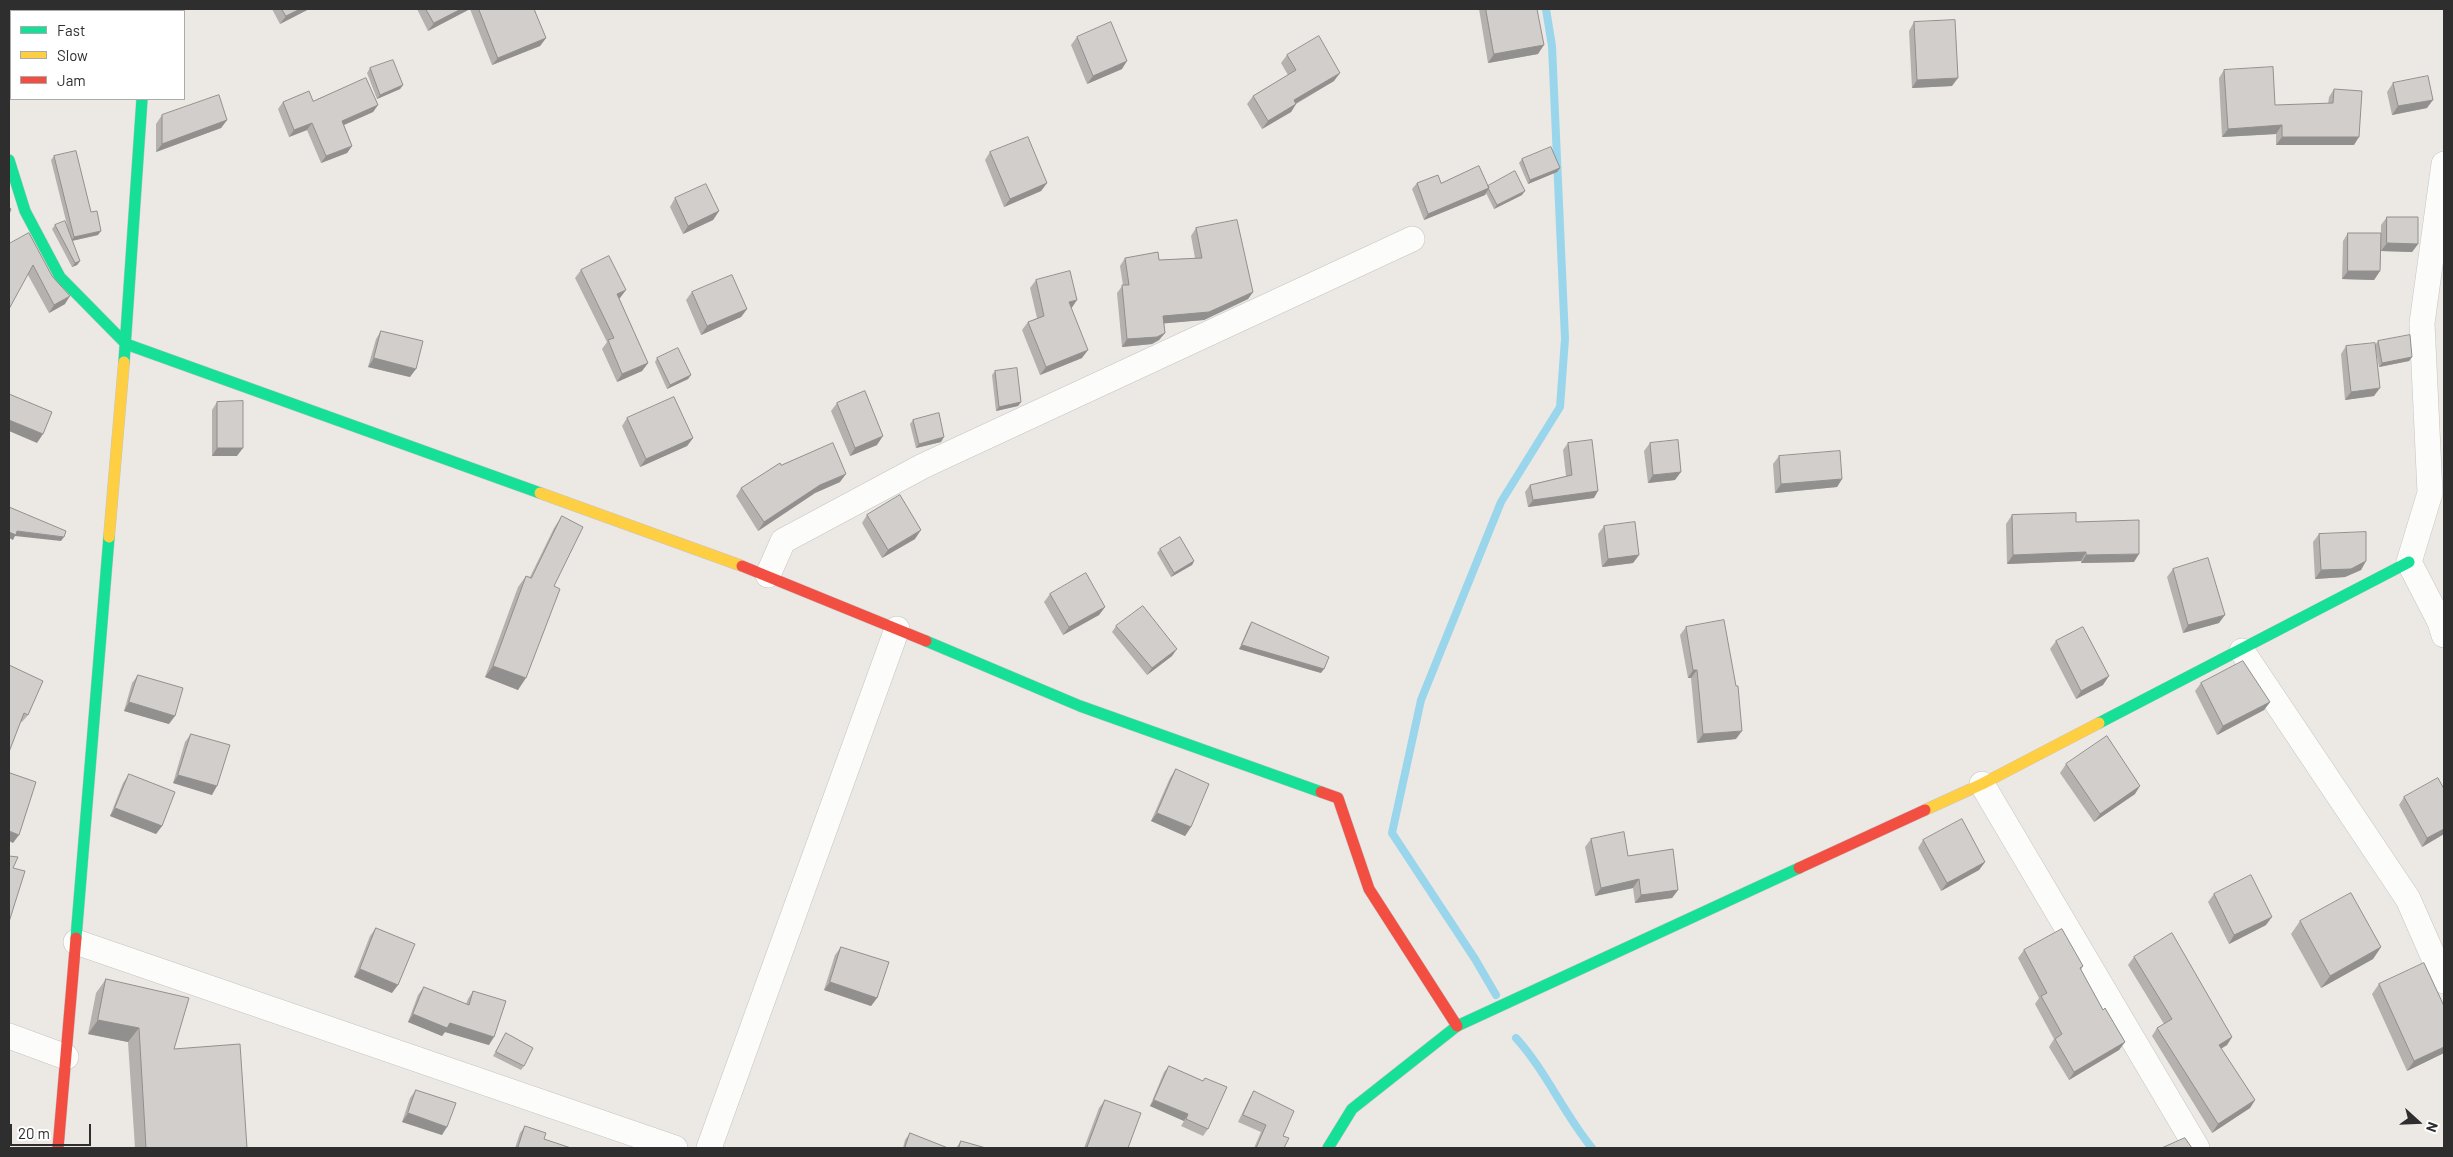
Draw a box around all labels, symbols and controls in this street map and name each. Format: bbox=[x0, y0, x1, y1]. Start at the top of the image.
legend bbox=[10, 10, 185, 100]
text: Fast bbox=[57, 21, 85, 39]
text: Slow bbox=[57, 46, 88, 64]
text: Jam bbox=[57, 71, 86, 89]
north arrow bbox=[2393, 1097, 2443, 1147]
scale bar bbox=[12, 1114, 94, 1146]
text: N bbox=[2423, 1120, 2442, 1135]
text: 20 m bbox=[18, 1124, 50, 1142]

